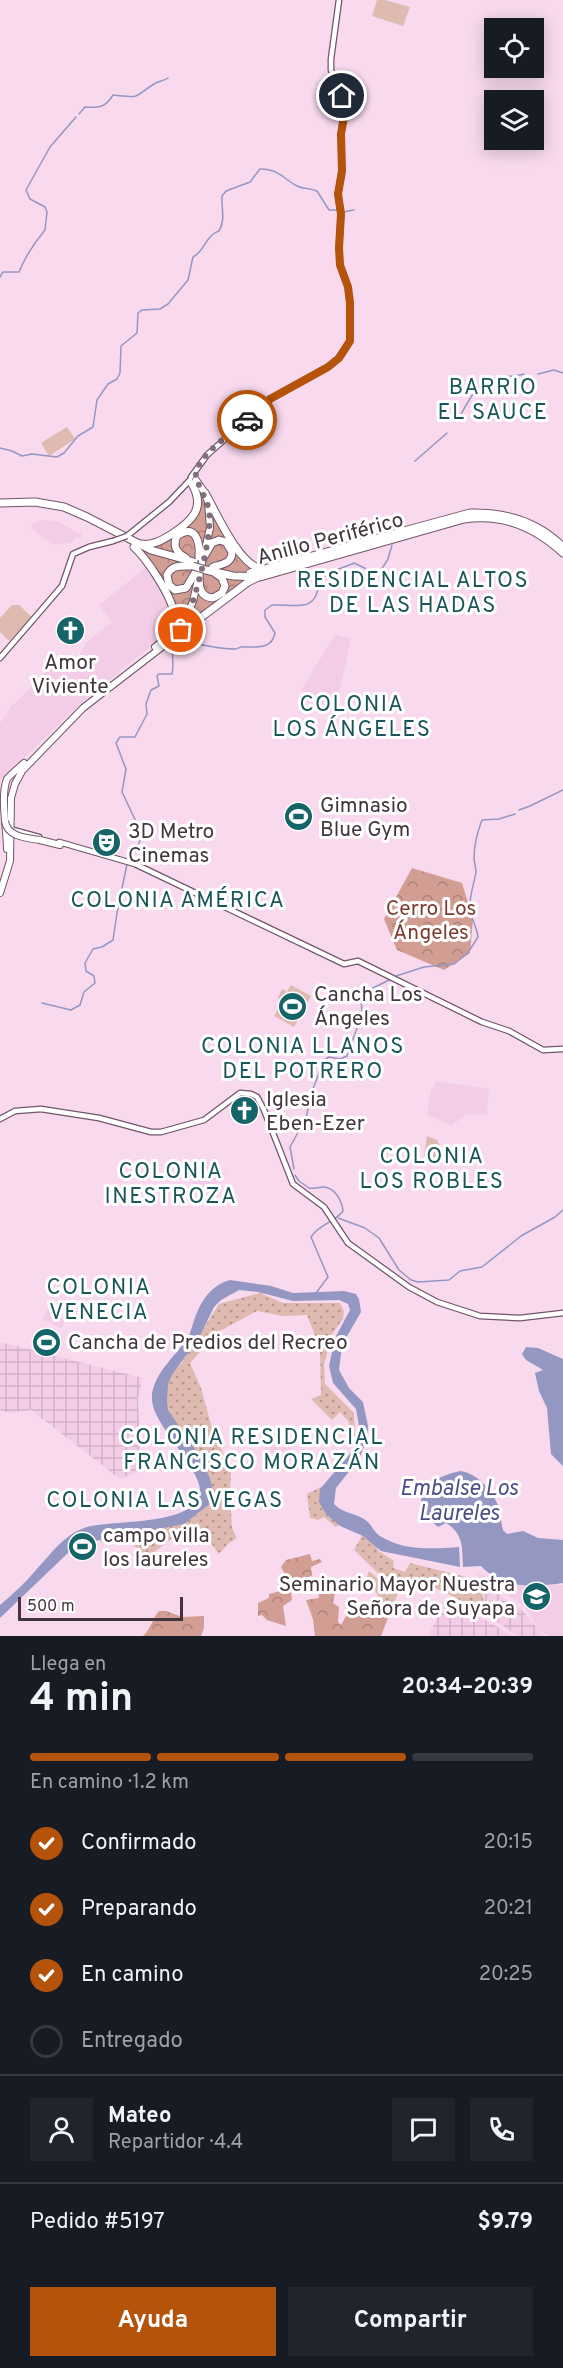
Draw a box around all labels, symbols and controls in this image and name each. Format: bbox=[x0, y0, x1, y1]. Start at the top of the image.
map controls bbox=[484, 18, 544, 150]
button: locate bbox=[484, 18, 544, 78]
pin bbox=[316, 70, 367, 121]
icon: home bbox=[325, 79, 358, 112]
button: layers bbox=[484, 90, 544, 150]
district label: BARRIO EL SAUCE bbox=[437, 375, 549, 427]
courier bbox=[217, 390, 277, 450]
icon: car bbox=[231, 404, 264, 437]
street label: Anillo Periférico bbox=[254, 507, 407, 572]
district label: RESIDENCIAL ALTOS DE LAS HADAS bbox=[297, 568, 529, 620]
pin bbox=[155, 604, 206, 655]
icon: bag bbox=[164, 613, 197, 646]
church icon: Amor Viviente bbox=[54, 615, 86, 647]
place label: Amor Viviente bbox=[31, 650, 109, 701]
district label: COLONIA LOS ÁNGELES bbox=[272, 692, 432, 744]
place label: Gimnasio Blue Gym bbox=[320, 793, 410, 844]
sports icon: Gimnasio Blue Gym bbox=[283, 801, 315, 833]
place label: 3D Metro Cinemas bbox=[128, 819, 214, 870]
theatre icon: 3D Metro Cinemas bbox=[91, 827, 123, 859]
district label: COLONIA AMÉRICA bbox=[71, 886, 285, 915]
park label: Cerro Los Ángeles bbox=[386, 896, 476, 947]
place label: Cancha Los Ángeles bbox=[314, 982, 423, 1033]
sports icon: Cancha Los Ángeles bbox=[277, 990, 309, 1022]
district label: COLONIA LLANOS DEL POTRERO bbox=[201, 1034, 405, 1086]
place label: Iglesia Eben-Ezer bbox=[266, 1087, 365, 1138]
church icon: Iglesia Eben-Ezer bbox=[229, 1095, 261, 1127]
district label: COLONIA LOS ROBLES bbox=[359, 1144, 505, 1196]
district label: COLONIA INESTROZA bbox=[105, 1159, 237, 1211]
district label: COLONIA VENECIA bbox=[47, 1275, 151, 1327]
sports icon: Cancha de Predios del Recreo bbox=[31, 1326, 63, 1358]
place label: Cancha de Predios del Recreo bbox=[68, 1330, 348, 1357]
district label: COLONIA RESIDENCIAL FRANCISCO MORAZÁN bbox=[120, 1425, 384, 1477]
water label: Embalse Los Laureles bbox=[400, 1476, 519, 1528]
district label: COLONIA LAS VEGAS bbox=[46, 1488, 284, 1515]
place label: campo villa los laureles bbox=[103, 1523, 210, 1574]
sports icon: campo villa los laureles bbox=[66, 1531, 98, 1563]
place label: Seminario Mayor Nuestra Señora de Suyapa bbox=[279, 1572, 515, 1623]
school or university icon: Seminario Mayor Nuestra Señora de Suyapa bbox=[520, 1580, 552, 1612]
scale bar bbox=[18, 1594, 183, 1622]
text: 500 m bbox=[27, 1597, 75, 1617]
text: Llega en bbox=[30, 1652, 106, 1678]
text: 20:34–20:39 bbox=[401, 1674, 533, 1701]
text: 4 min bbox=[30, 1676, 133, 1725]
text: En camino · 1.2 km bbox=[30, 1770, 189, 1796]
icon: check bbox=[30, 1827, 63, 1860]
text: Confirmado bbox=[81, 1830, 197, 1857]
text: 20:15 bbox=[484, 1830, 533, 1856]
icon: check bbox=[30, 1893, 63, 1926]
text: Preparando bbox=[81, 1896, 197, 1923]
text: 20:21 bbox=[484, 1896, 533, 1922]
icon: check bbox=[30, 1959, 63, 1992]
text: En camino bbox=[81, 1962, 183, 1989]
text: 20:25 bbox=[479, 1962, 533, 1988]
text: Entregado bbox=[81, 2028, 183, 2055]
button: person bbox=[30, 2098, 93, 2161]
button: chat bbox=[392, 2098, 455, 2161]
button: phone bbox=[470, 2098, 533, 2161]
text: Mateo bbox=[108, 2103, 171, 2130]
text: Repartidor · 4.4 bbox=[108, 2130, 243, 2156]
text: Pedido #5197 bbox=[30, 2209, 165, 2236]
text: $9.79 bbox=[477, 2209, 533, 2236]
button: Ayuda bbox=[30, 2287, 276, 2356]
button: Compartir bbox=[288, 2287, 533, 2356]

